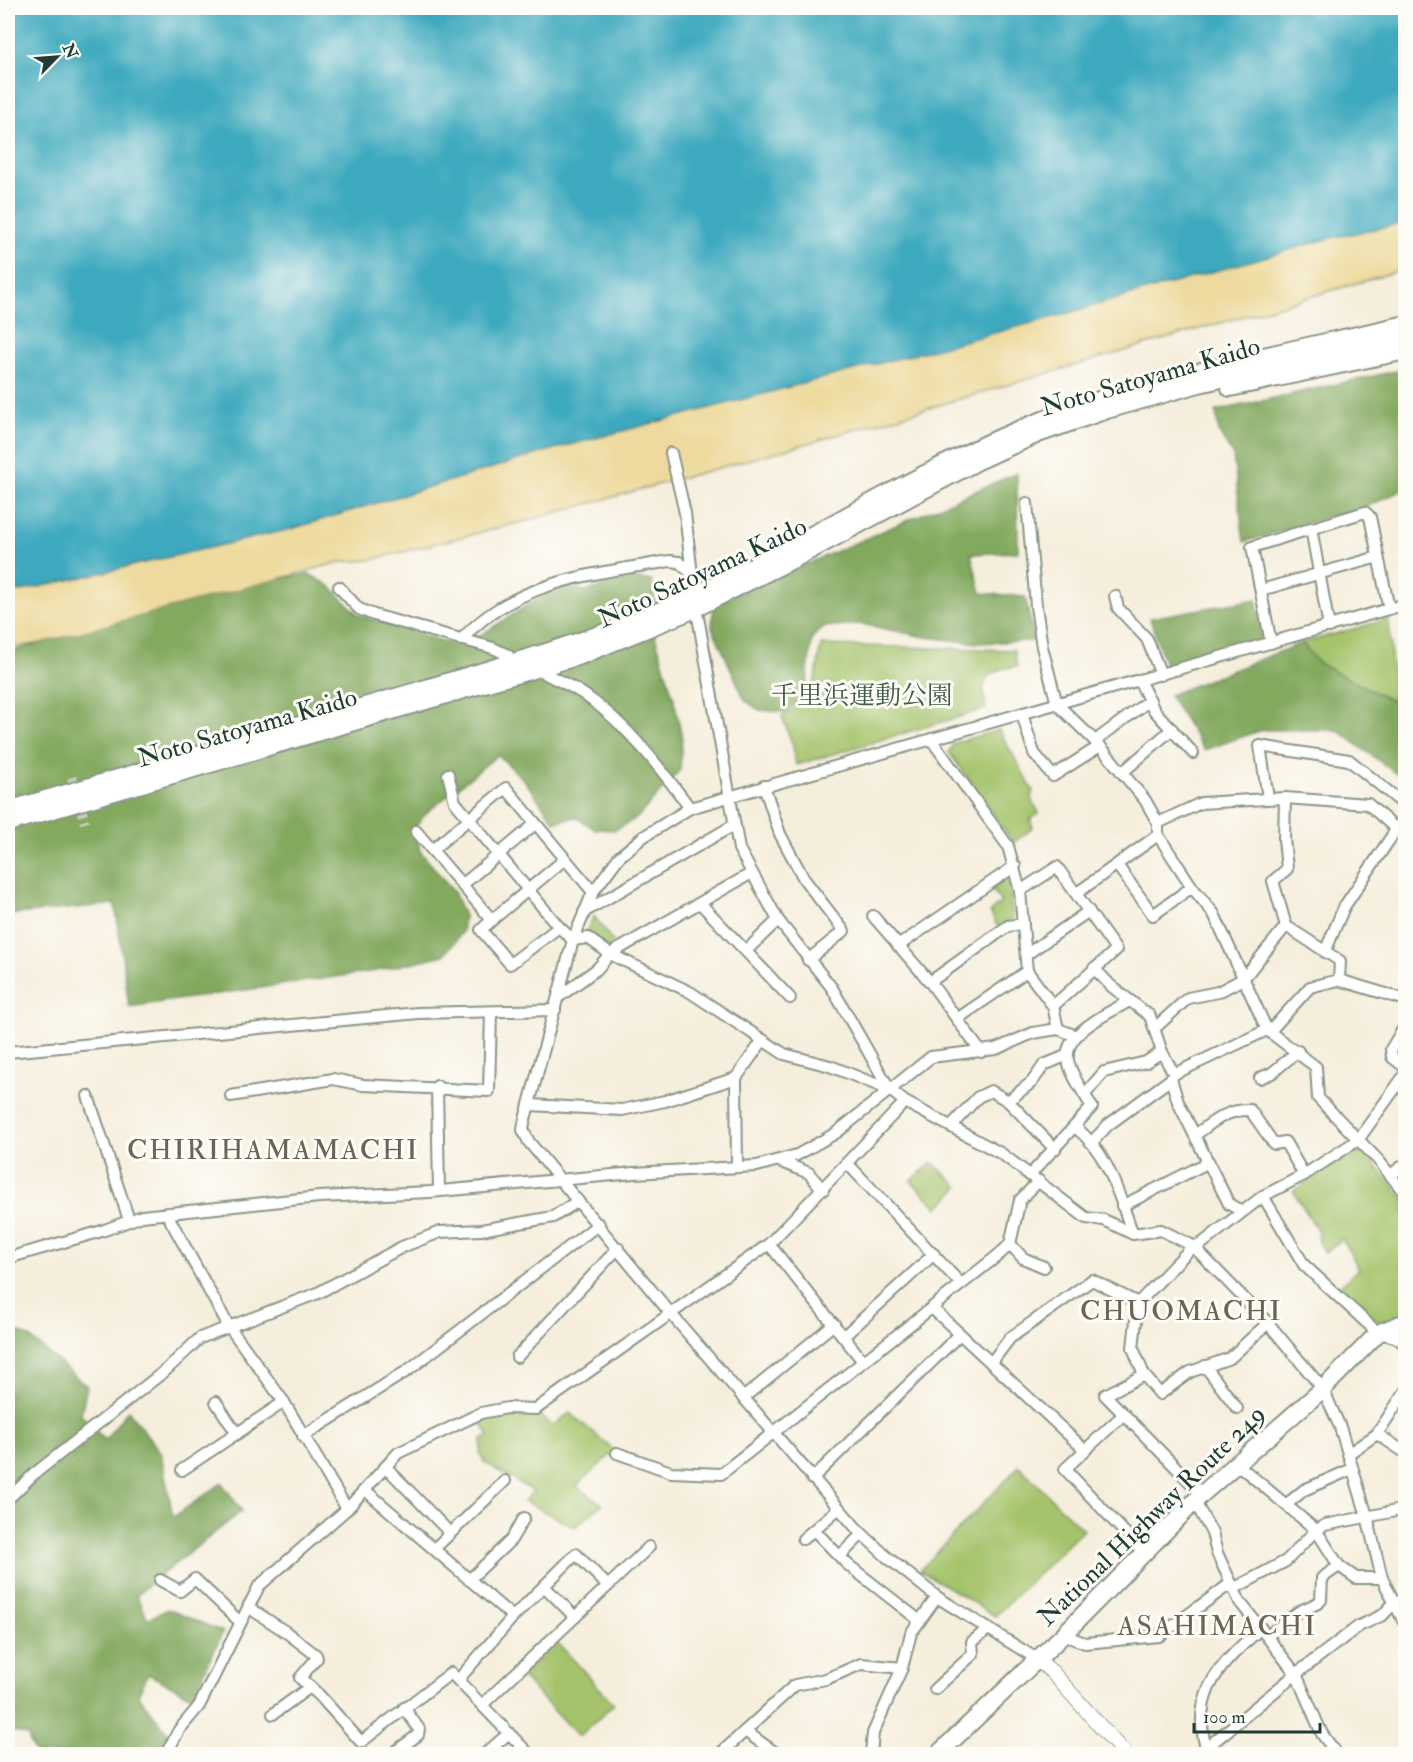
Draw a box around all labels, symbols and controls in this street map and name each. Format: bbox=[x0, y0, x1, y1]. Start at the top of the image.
north arrow bbox=[27, 27, 87, 87]
text: N bbox=[57, 39, 82, 62]
street label: Noto Satoyama Kaido bbox=[1037, 330, 1264, 424]
street label: Noto Satoyama Kaido bbox=[593, 510, 812, 635]
park label: 千里浜運動公園 bbox=[771, 680, 953, 712]
street label: Noto Satoyama Kaido bbox=[134, 681, 361, 775]
district label: CHIRIHAMAMACHI bbox=[127, 1133, 419, 1168]
district label: CHUOMACHI bbox=[1080, 1294, 1282, 1329]
street label: National Highway Route 249 bbox=[1031, 1398, 1272, 1633]
district label: ASAHIMACHI bbox=[1116, 1609, 1317, 1644]
scale bar bbox=[1194, 1696, 1320, 1734]
text: 100 m bbox=[1203, 1706, 1246, 1729]

